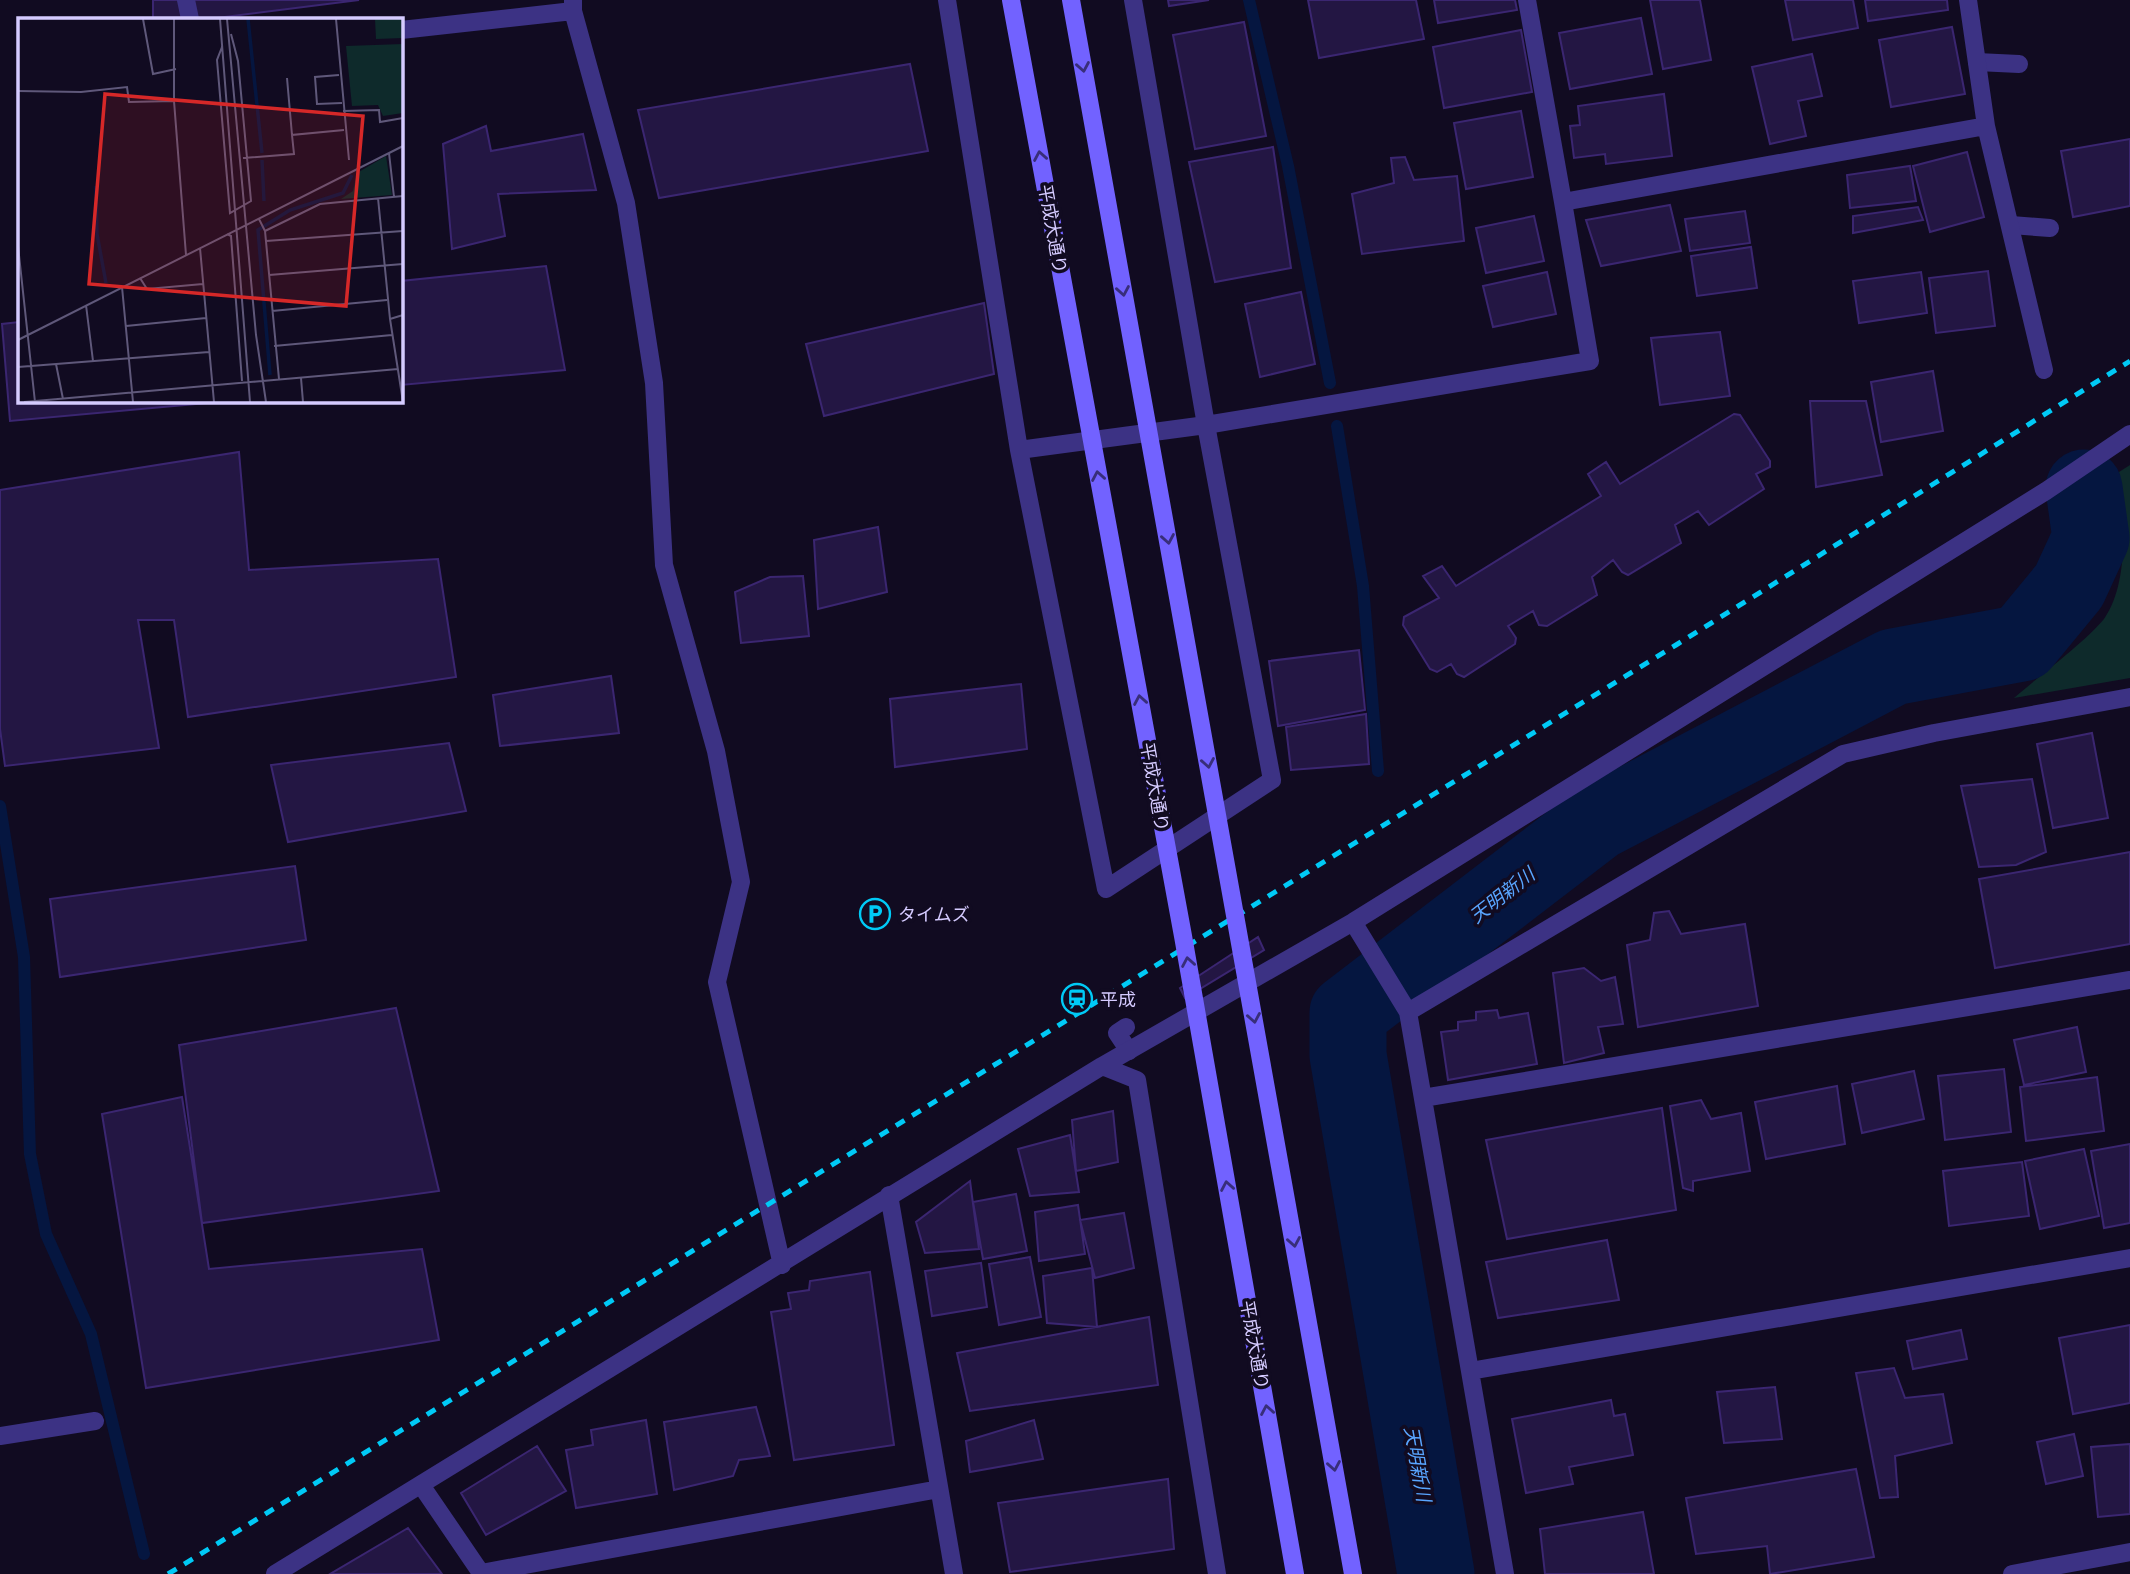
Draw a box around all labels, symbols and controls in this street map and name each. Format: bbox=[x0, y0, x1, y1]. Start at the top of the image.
inset map bbox=[18, 18, 402, 402]
one-way arrow bbox=[1075, 61, 1090, 73]
one-way arrow bbox=[1033, 150, 1048, 162]
street label: 平成大通り bbox=[1034, 183, 1072, 275]
one-way arrow bbox=[1115, 285, 1130, 297]
one-way arrow bbox=[1092, 470, 1107, 482]
one-way arrow bbox=[1160, 533, 1175, 545]
one-way arrow bbox=[1133, 694, 1148, 706]
street label: 平成大通り bbox=[1136, 741, 1174, 833]
one-way arrow bbox=[1200, 757, 1215, 769]
water label: 天明新川 bbox=[1465, 861, 1541, 928]
parking icon: タイムズ bbox=[858, 897, 892, 931]
place label: タイムズ bbox=[898, 903, 970, 926]
one-way arrow bbox=[1181, 956, 1196, 968]
station icon: 平成 bbox=[1060, 982, 1094, 1016]
place label: 平成 bbox=[1100, 988, 1136, 1011]
one-way arrow bbox=[1246, 1012, 1261, 1024]
one-way arrow bbox=[1220, 1180, 1235, 1192]
one-way arrow bbox=[1286, 1236, 1301, 1248]
street label: 平成大通り bbox=[1236, 1299, 1274, 1391]
one-way arrow bbox=[1260, 1404, 1275, 1416]
water label: 天明新川 bbox=[1400, 1424, 1437, 1505]
one-way arrow bbox=[1326, 1460, 1341, 1472]

